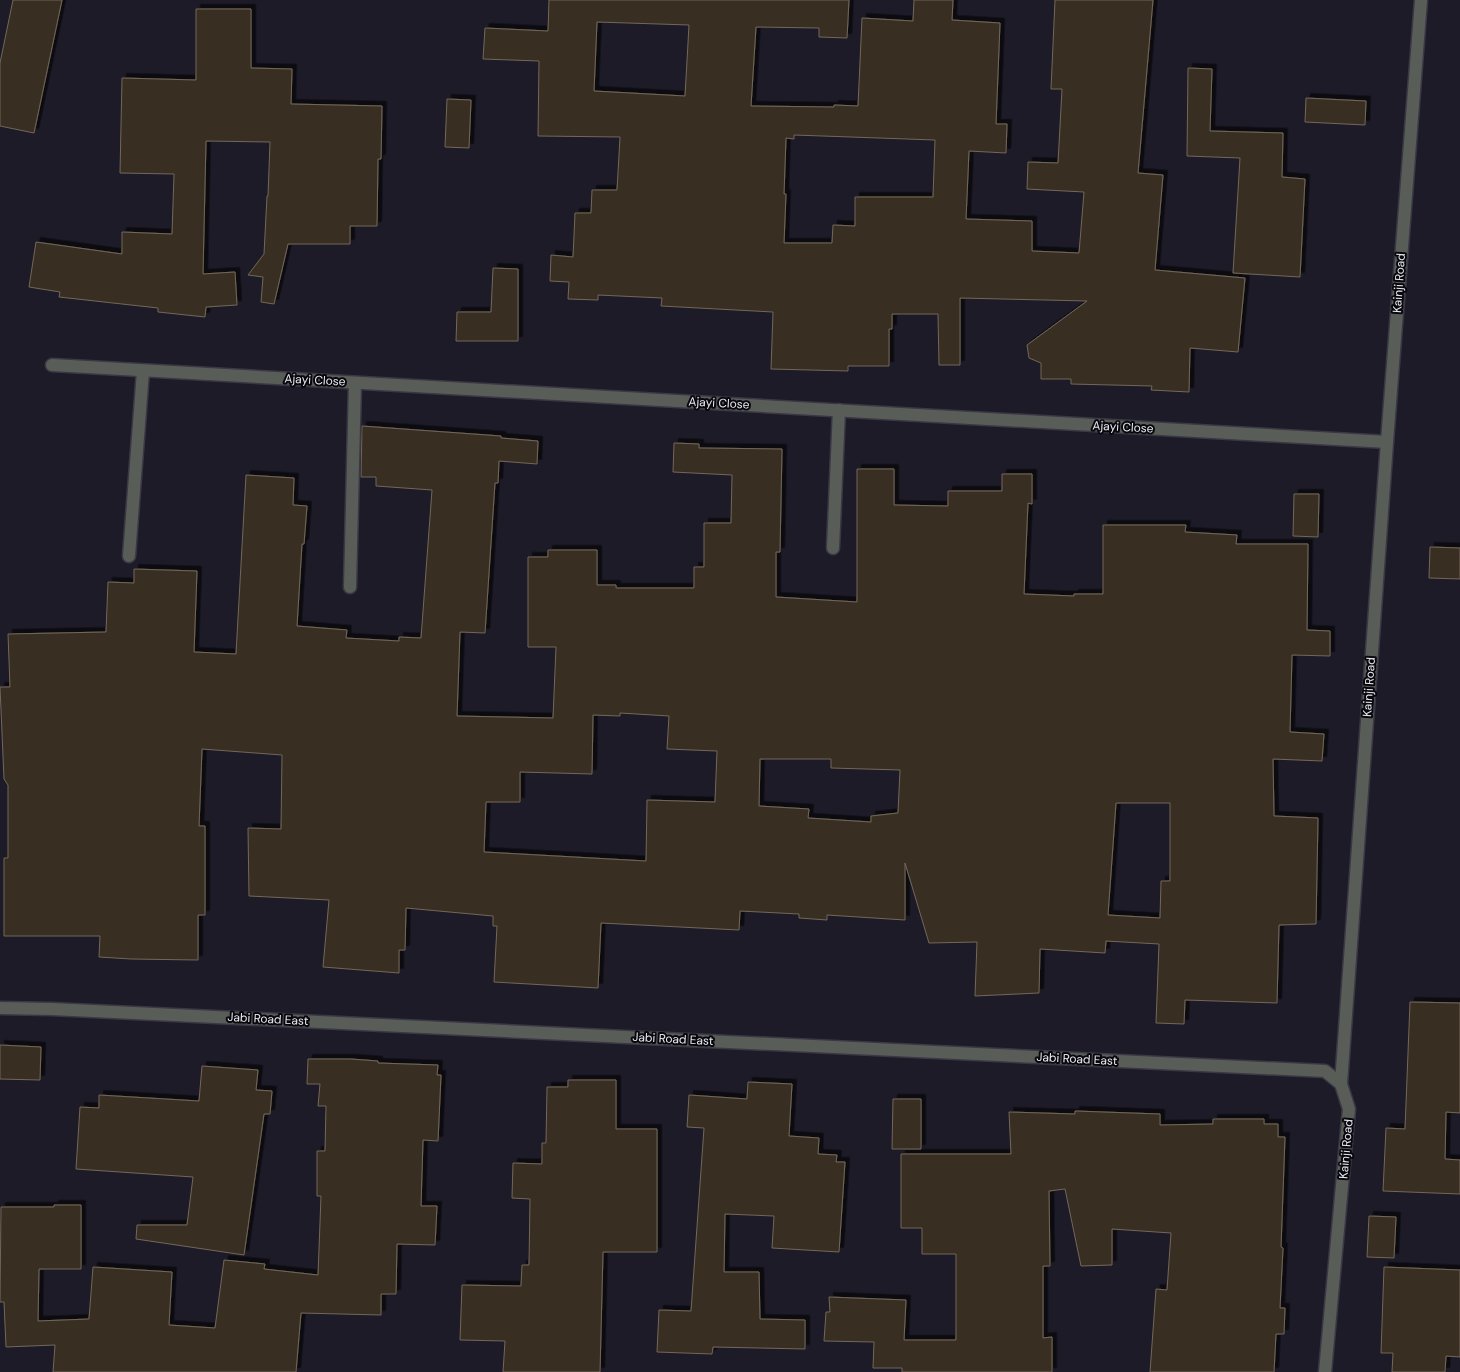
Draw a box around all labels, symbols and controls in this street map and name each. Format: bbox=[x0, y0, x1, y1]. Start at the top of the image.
street label: Kainji Road bbox=[1389, 253, 1409, 313]
street label: Ajayi Close bbox=[284, 370, 346, 390]
street label: Ajayi Close bbox=[688, 393, 750, 413]
street label: Ajayi Close bbox=[1092, 417, 1154, 437]
street label: Kainji Road bbox=[1359, 657, 1379, 717]
street label: Jabi Road East bbox=[227, 1009, 309, 1029]
street label: Jabi Road East bbox=[632, 1029, 714, 1049]
street label: Jabi Road East bbox=[1036, 1049, 1118, 1069]
street label: Kainji Road bbox=[1335, 1118, 1357, 1180]

